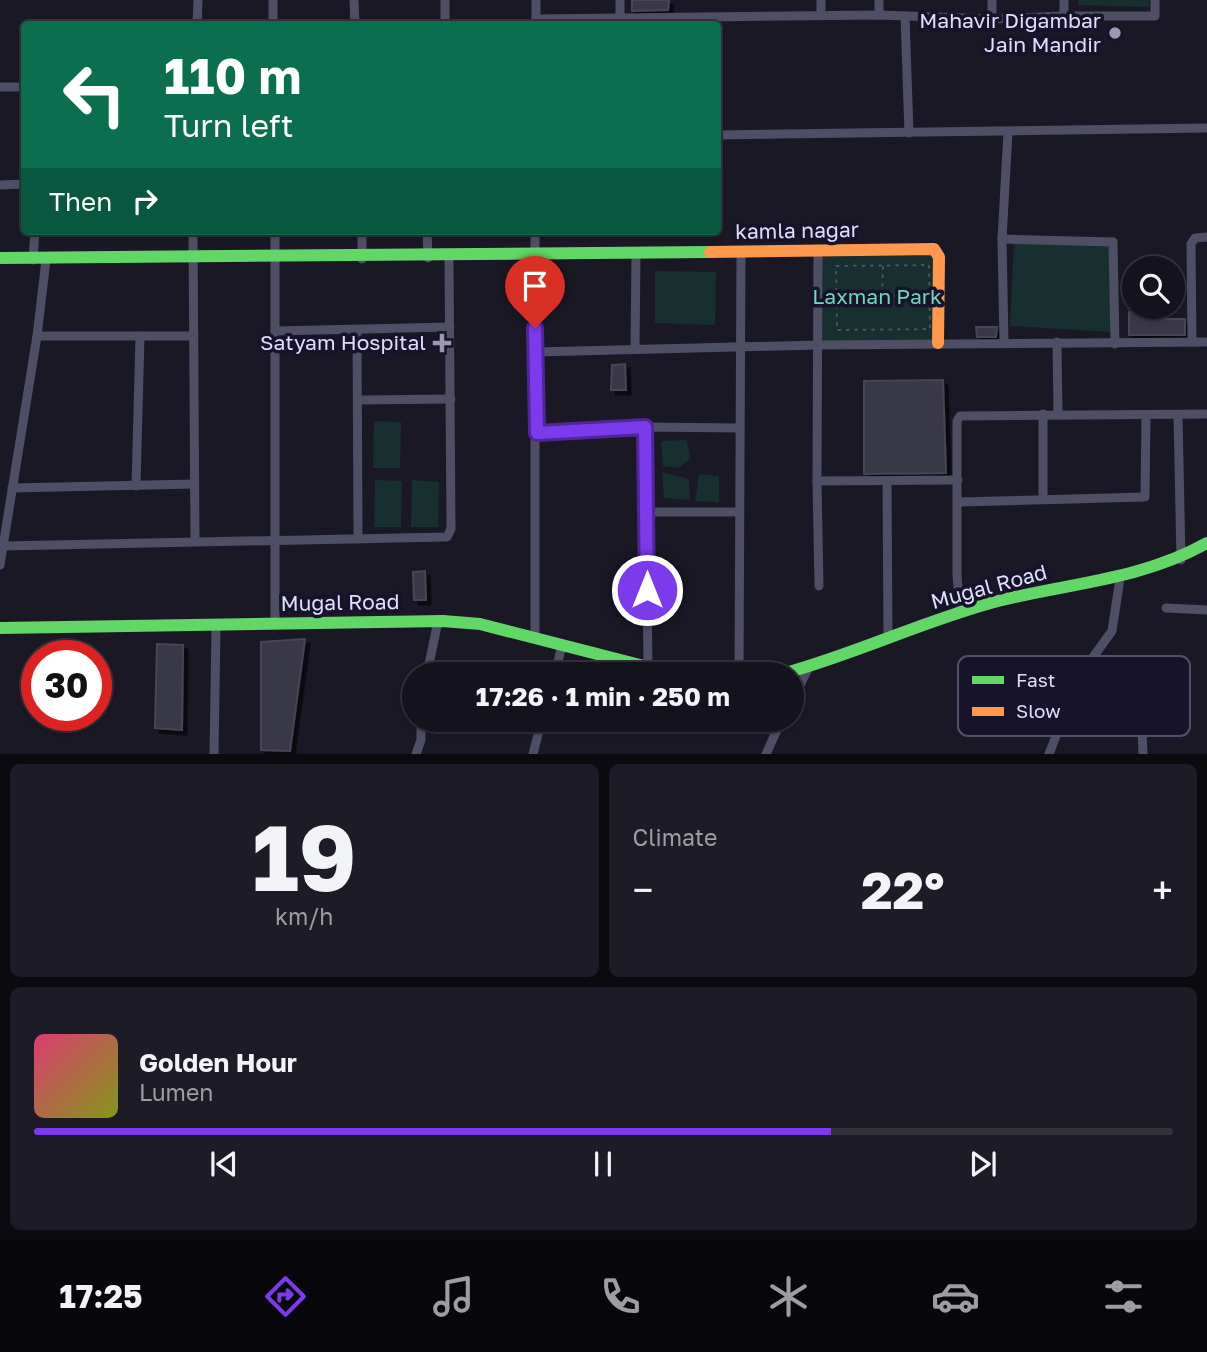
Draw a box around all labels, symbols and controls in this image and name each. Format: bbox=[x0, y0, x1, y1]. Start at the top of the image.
place label: Mahavir Digambar Jain Mandir bbox=[919, 7, 1101, 57]
marker: Mahavir Digambar Jain Mandir bbox=[1107, 25, 1123, 41]
text: 110 m bbox=[164, 46, 301, 105]
icon: left bbox=[49, 49, 140, 140]
text: Turn left bbox=[164, 106, 293, 144]
icon: right bbox=[126, 182, 164, 220]
text: Then bbox=[49, 186, 112, 217]
street label: kamla nagar bbox=[735, 216, 859, 244]
pin bbox=[505, 256, 565, 328]
map controls bbox=[1122, 256, 1185, 319]
button: search bbox=[1122, 256, 1185, 319]
icon: arrive bbox=[516, 267, 554, 305]
park label: Laxman Park bbox=[812, 283, 942, 309]
place label: Satyam Hospital bbox=[260, 329, 426, 355]
marker: Satyam Hospital bbox=[432, 333, 452, 353]
position arrow bbox=[610, 553, 684, 627]
street label: Mugal Road bbox=[928, 558, 1050, 614]
street label: Mugal Road bbox=[280, 588, 400, 616]
speed limit sign: 30 bbox=[21, 640, 112, 731]
legend bbox=[958, 656, 1190, 736]
text: Fast bbox=[1016, 668, 1055, 691]
text: 17:26 · 1 min · 250 m bbox=[476, 681, 730, 712]
text: Slow bbox=[1016, 699, 1061, 722]
text: 19 bbox=[252, 802, 357, 911]
text: Climate bbox=[633, 823, 717, 851]
text: 22° bbox=[861, 858, 945, 920]
text: − bbox=[633, 867, 653, 912]
text: + bbox=[1152, 867, 1173, 912]
text: km/h bbox=[275, 902, 334, 930]
text: Golden Hour bbox=[139, 1047, 297, 1078]
text: Lumen bbox=[139, 1078, 213, 1106]
icon: previous bbox=[205, 1145, 243, 1183]
icon: pause bbox=[584, 1145, 622, 1183]
icon: next bbox=[964, 1145, 1002, 1183]
icon: directions bbox=[261, 1272, 310, 1321]
icon: music bbox=[429, 1272, 478, 1321]
icon: phone bbox=[596, 1272, 645, 1321]
icon: climate bbox=[764, 1272, 813, 1321]
icon: car bbox=[931, 1272, 980, 1321]
icon: filters bbox=[1099, 1272, 1148, 1321]
text: 17:25 bbox=[59, 1277, 142, 1315]

